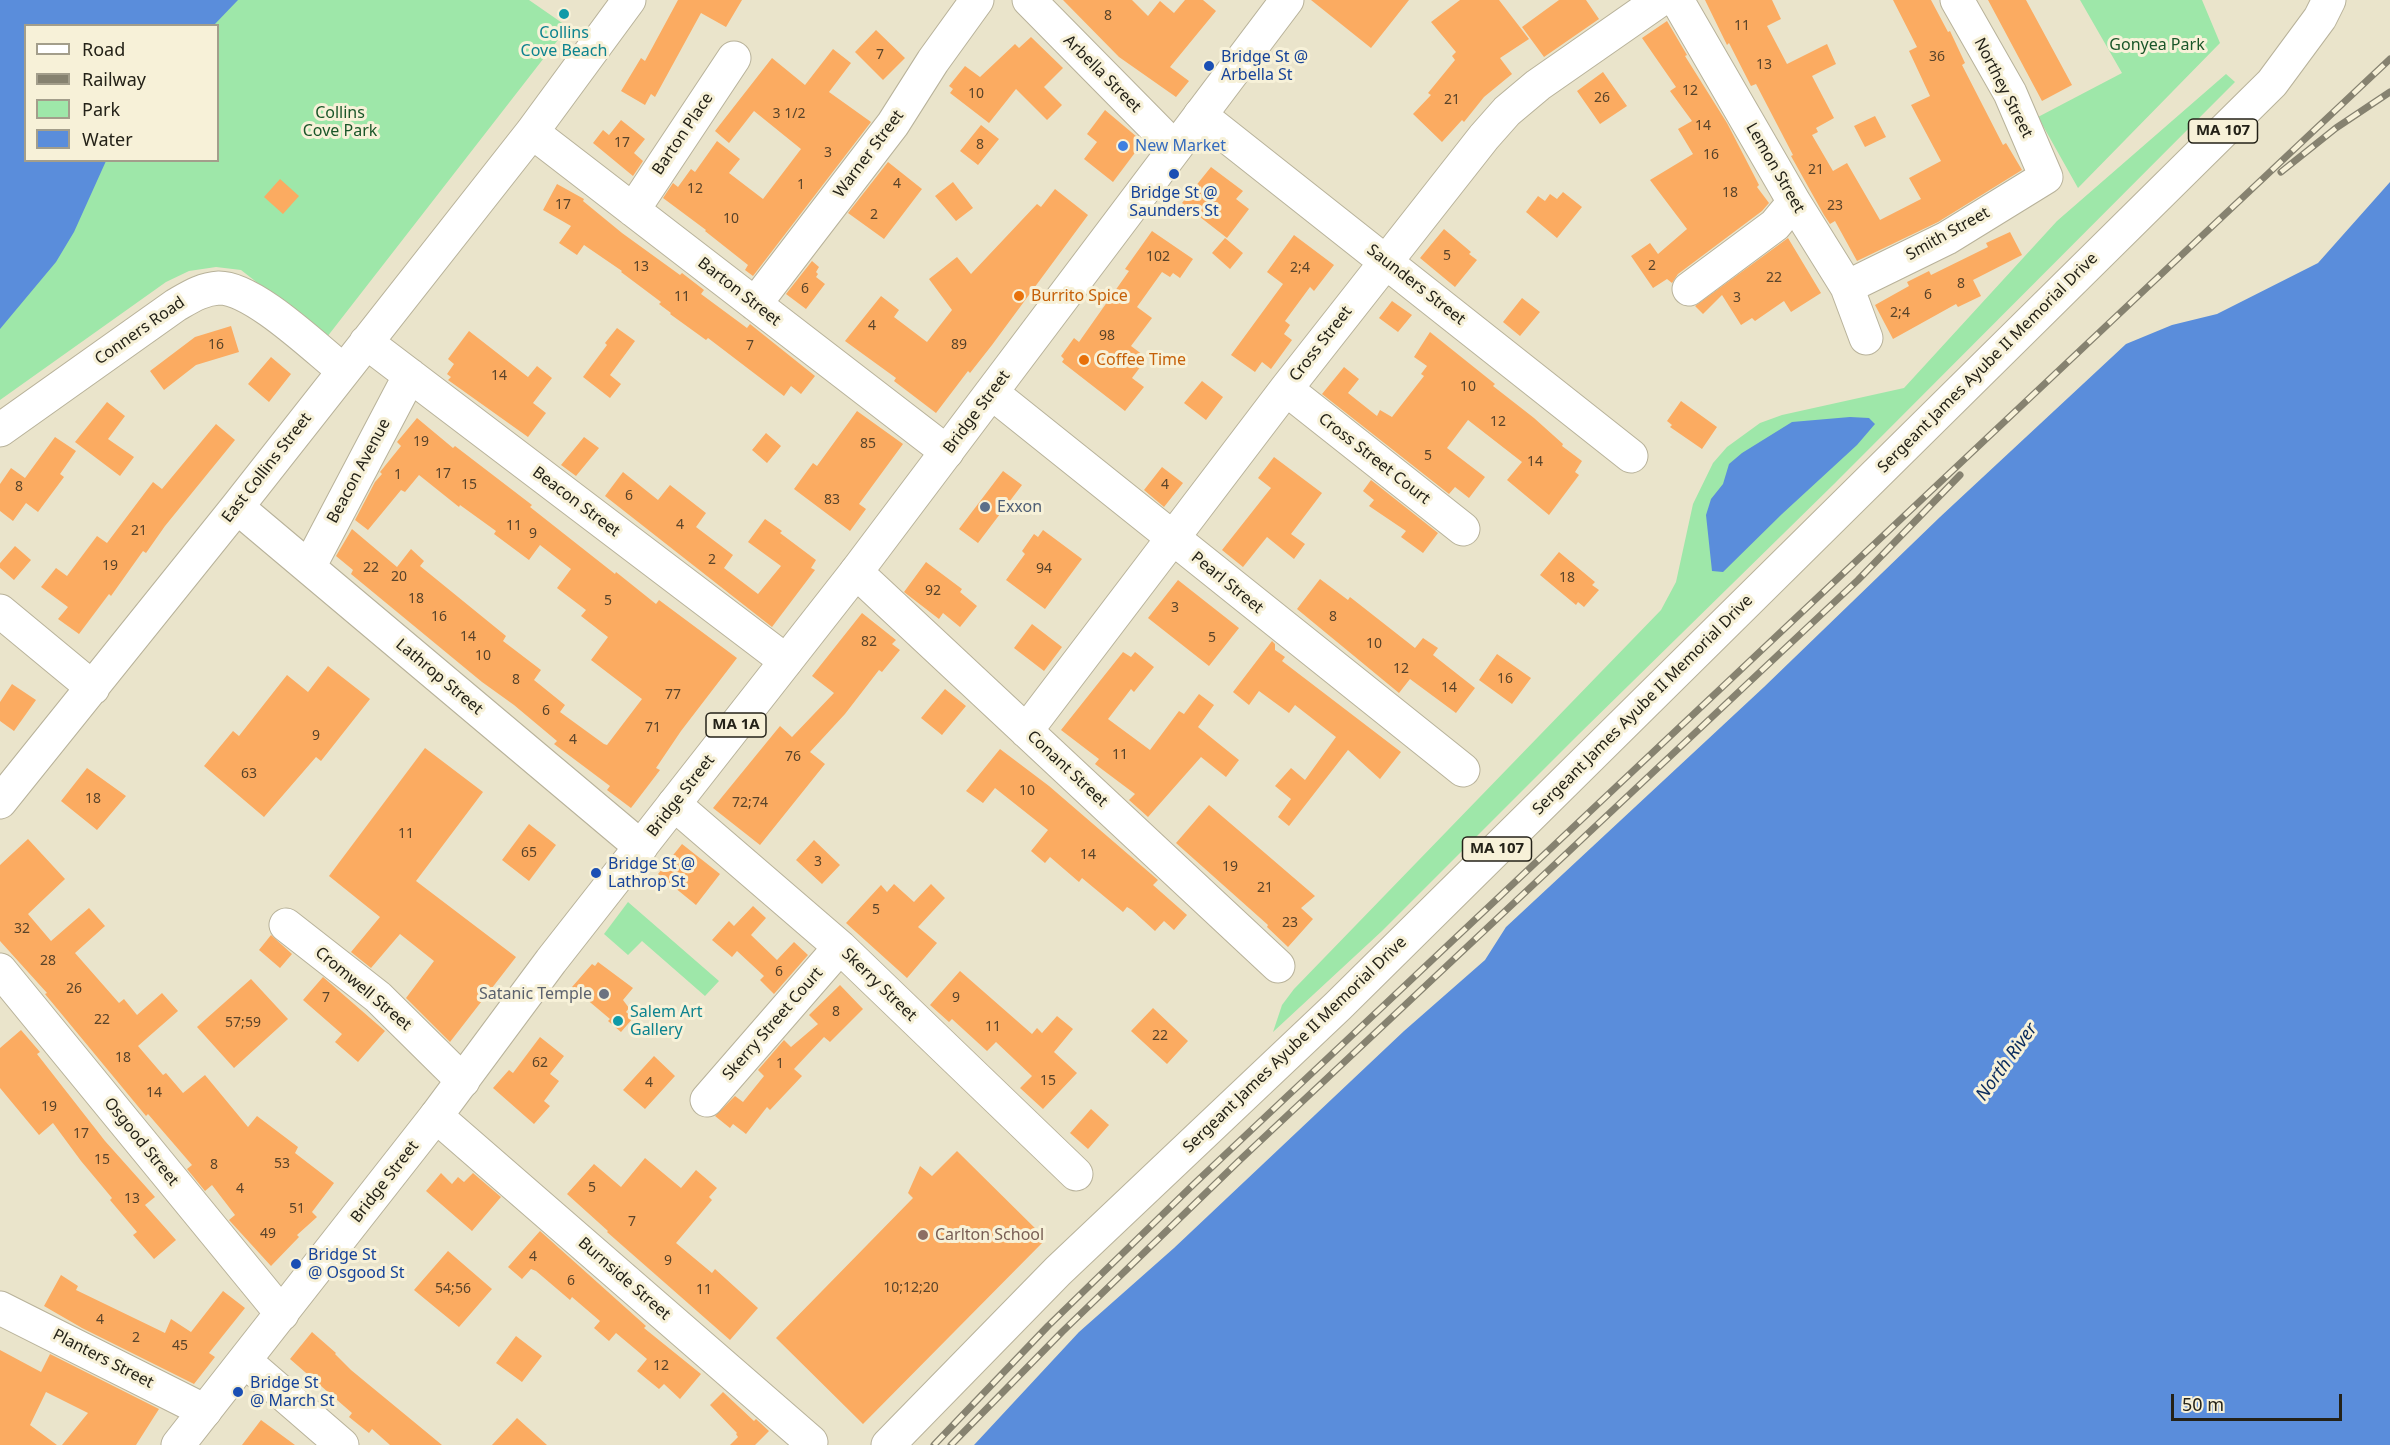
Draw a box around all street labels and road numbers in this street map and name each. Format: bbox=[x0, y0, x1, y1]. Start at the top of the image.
street label: Arbella Street bbox=[1059, 31, 1145, 117]
street label: Northey Street bbox=[1970, 35, 2036, 141]
street label: Barton Place bbox=[648, 89, 718, 179]
street label: Warner Street bbox=[830, 106, 908, 202]
road number: MA 107 bbox=[2188, 119, 2258, 143]
street label: Lemon Street bbox=[1741, 120, 1809, 216]
street label: Smith Street bbox=[1903, 203, 1993, 265]
street label: Saunders Street bbox=[1363, 241, 1469, 329]
street label: Sergeant James Ayube II Memorial Drive bbox=[1874, 249, 2102, 477]
street label: Barton Street bbox=[694, 254, 784, 330]
street label: Conners Road bbox=[91, 293, 189, 369]
street label: Cross Street bbox=[1286, 303, 1356, 385]
street label: Bridge Street bbox=[940, 367, 1014, 457]
street label: East Collins Street bbox=[218, 409, 316, 527]
street label: Cross Street Court bbox=[1314, 409, 1434, 509]
street label: Beacon Avenue bbox=[323, 415, 395, 527]
street label: Beacon Street bbox=[529, 463, 623, 541]
street label: Pearl Street bbox=[1187, 548, 1267, 618]
street label: Sergeant James Ayube II Memorial Drive bbox=[1529, 591, 1757, 819]
street label: Lathrop Street bbox=[392, 635, 486, 719]
road number: MA 1A bbox=[706, 713, 766, 737]
street label: Conant Street bbox=[1023, 727, 1111, 811]
street label: Bridge Street bbox=[643, 751, 719, 841]
road number: MA 107 bbox=[1462, 837, 1532, 861]
street label: Sergeant James Ayube II Memorial Drive bbox=[1179, 933, 1411, 1157]
street label: Cromwell Street bbox=[311, 943, 415, 1035]
street label: Skerry Street bbox=[838, 945, 920, 1025]
street label: Skerry Street Court bbox=[719, 964, 827, 1084]
street label: Osgood Street bbox=[100, 1094, 182, 1190]
street label: Bridge Street bbox=[347, 1137, 423, 1227]
street label: Burnside Street bbox=[574, 1234, 674, 1324]
street label: Planters Street bbox=[49, 1325, 157, 1393]

